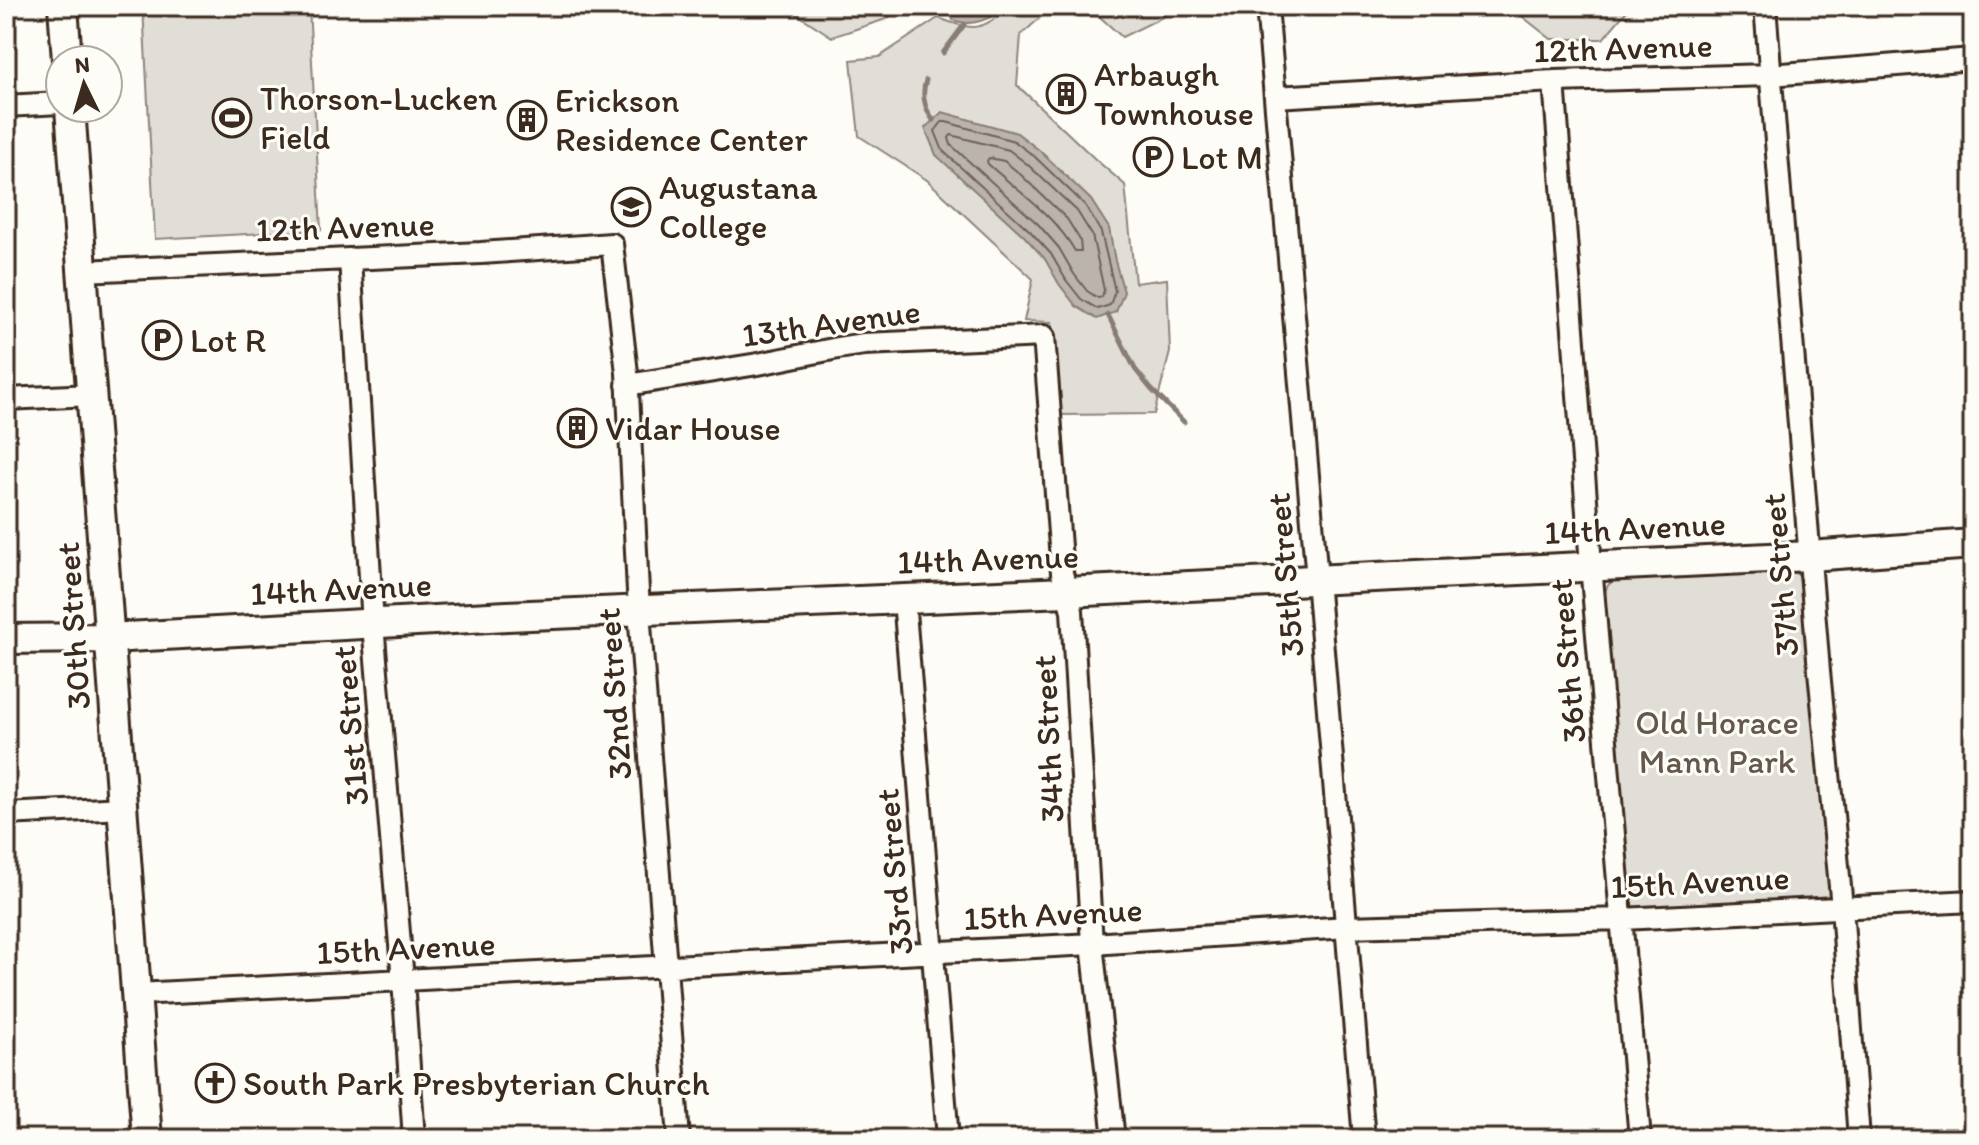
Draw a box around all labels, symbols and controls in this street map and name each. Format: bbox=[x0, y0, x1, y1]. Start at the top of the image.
street label: 12th Avenue bbox=[1533, 24, 1713, 72]
north arrow bbox=[44, 44, 124, 124]
text: N bbox=[74, 50, 91, 79]
place label: Arbaugh Townhouse bbox=[1094, 54, 1254, 134]
building icon: Arbaugh Townhouse bbox=[1045, 73, 1087, 115]
place label: Thorson-Lucken Field bbox=[260, 78, 498, 158]
place label: Erickson Residence Center bbox=[555, 80, 808, 160]
sports icon: Thorson-Lucken Field bbox=[211, 97, 253, 139]
building icon: Erickson Residence Center bbox=[506, 99, 548, 141]
parking icon: Lot M bbox=[1132, 136, 1174, 178]
place label: Lot M bbox=[1181, 137, 1263, 178]
place label: Augustana College bbox=[659, 167, 818, 247]
school or university icon: Augustana College bbox=[610, 186, 652, 228]
street label: 12th Avenue bbox=[255, 203, 435, 251]
street label: 13th Avenue bbox=[739, 290, 923, 356]
parking icon: Lot R bbox=[141, 319, 183, 361]
place label: Lot R bbox=[190, 320, 266, 361]
building icon: Vidar House bbox=[556, 407, 598, 449]
place label: Vidar House bbox=[605, 408, 781, 449]
street label: 35th Street bbox=[1257, 491, 1313, 659]
street label: 37th Street bbox=[1752, 491, 1808, 658]
street label: 14th Avenue bbox=[1543, 503, 1727, 553]
street label: 14th Avenue bbox=[896, 535, 1080, 583]
street label: 30th Street bbox=[47, 541, 99, 711]
street label: 14th Avenue bbox=[249, 564, 433, 614]
street label: 36th Street bbox=[1539, 577, 1595, 745]
street label: 32nd Street bbox=[588, 607, 640, 781]
street label: 31st Street bbox=[323, 644, 377, 808]
street label: 34th Street bbox=[1023, 654, 1073, 824]
park label: Old Horace Mann Park bbox=[1635, 702, 1799, 782]
street label: 33rd Street bbox=[866, 787, 922, 957]
street label: 15th Avenue bbox=[1609, 857, 1791, 907]
street label: 15th Avenue bbox=[962, 889, 1144, 939]
street label: 15th Avenue bbox=[315, 923, 497, 973]
church icon: South Park Presbyterian Church bbox=[194, 1062, 236, 1104]
place label: South Park Presbyterian Church bbox=[243, 1063, 710, 1104]

